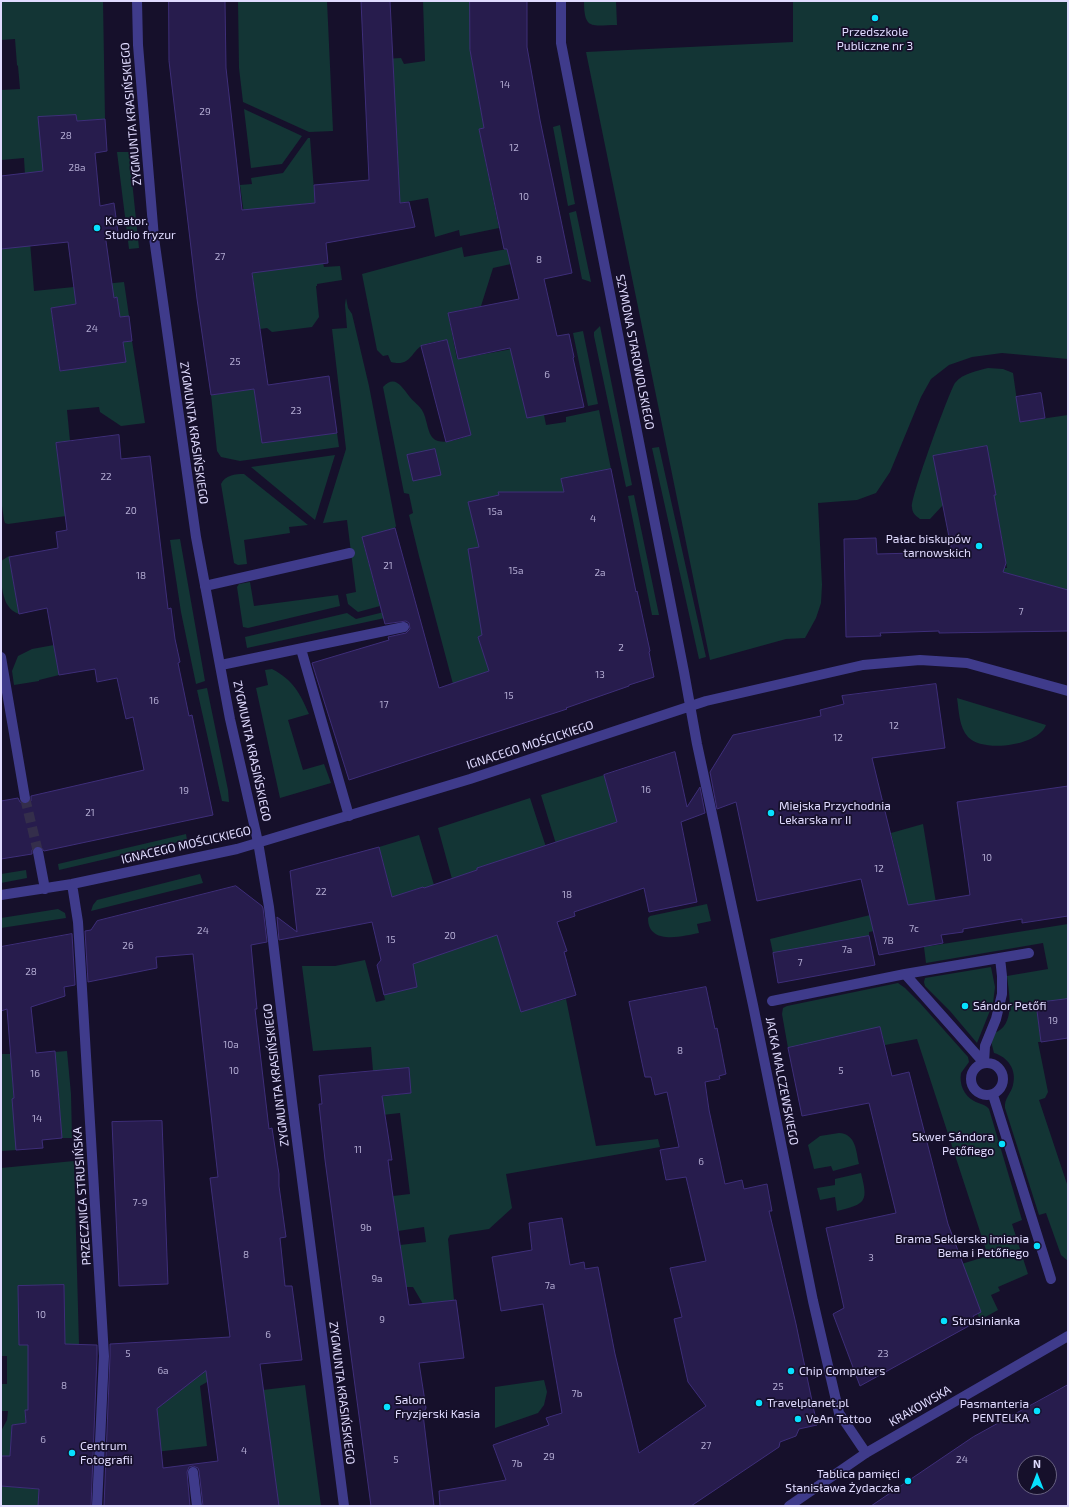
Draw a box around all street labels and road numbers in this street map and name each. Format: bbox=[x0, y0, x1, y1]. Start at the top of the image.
street label: ZYGMUNTA KRASIŃSKIEGO bbox=[118, 42, 144, 186]
street label: SZYMONA STAROWOLSKIEGO bbox=[613, 273, 657, 431]
street label: ZYGMUNTA KRASIŃSKIEGO bbox=[177, 361, 211, 505]
street label: ZYGMUNTA KRASIŃSKIEGO bbox=[230, 679, 274, 823]
street label: IGNACEGO MOŚCICKIEGO bbox=[465, 718, 595, 772]
street label: IGNACEGO MOŚCICKIEGO bbox=[120, 823, 252, 867]
street label: ZYGMUNTA KRASIŃSKIEGO bbox=[260, 1003, 292, 1147]
street label: JACKA MALCZEWSKIEGO bbox=[762, 1016, 802, 1146]
street label: PRZECZNICA STRUSIŃSKA bbox=[70, 1126, 94, 1266]
street label: ZYGMUNTA KRASIŃSKIEGO bbox=[326, 1321, 358, 1465]
street label: KRAKOWSKA bbox=[886, 1382, 954, 1430]

